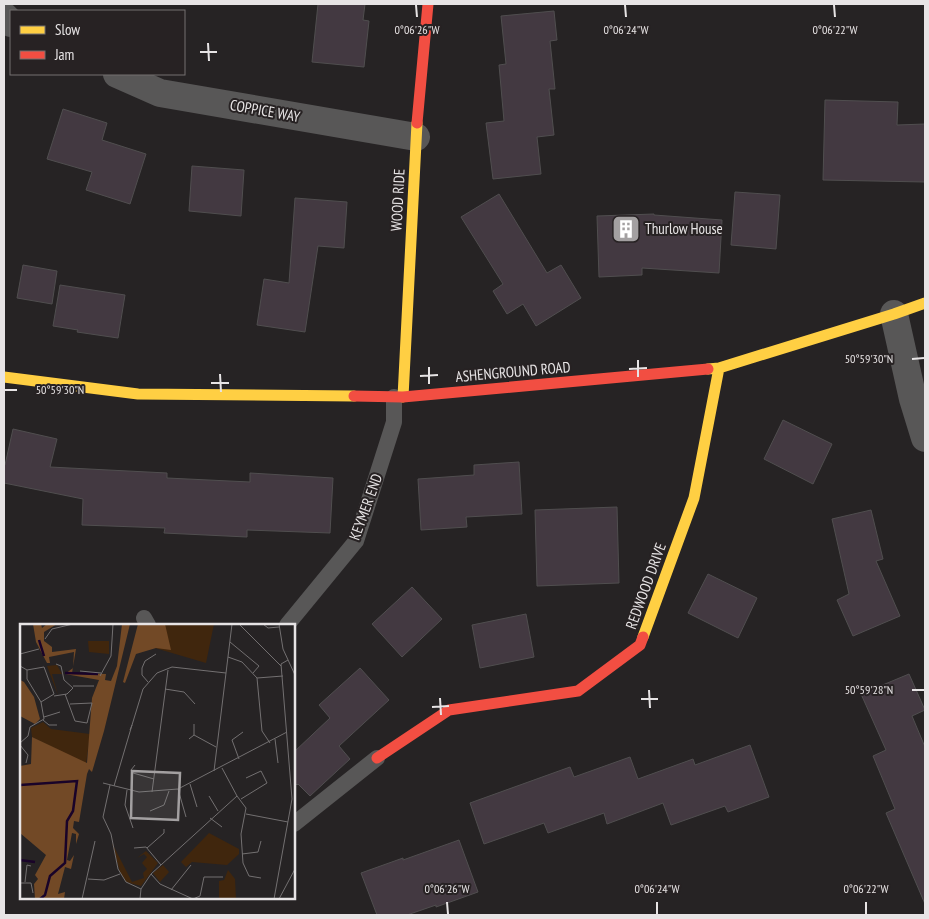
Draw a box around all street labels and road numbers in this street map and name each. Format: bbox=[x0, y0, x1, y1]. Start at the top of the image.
street label: COPPICE WAY bbox=[229, 95, 302, 126]
street label: WOOD RIDE bbox=[386, 168, 409, 232]
street label: ASHENGROUND ROAD bbox=[455, 357, 571, 386]
street label: KEYMER END bbox=[345, 471, 386, 543]
street label: REDWOOD DRIVE bbox=[621, 540, 670, 632]

